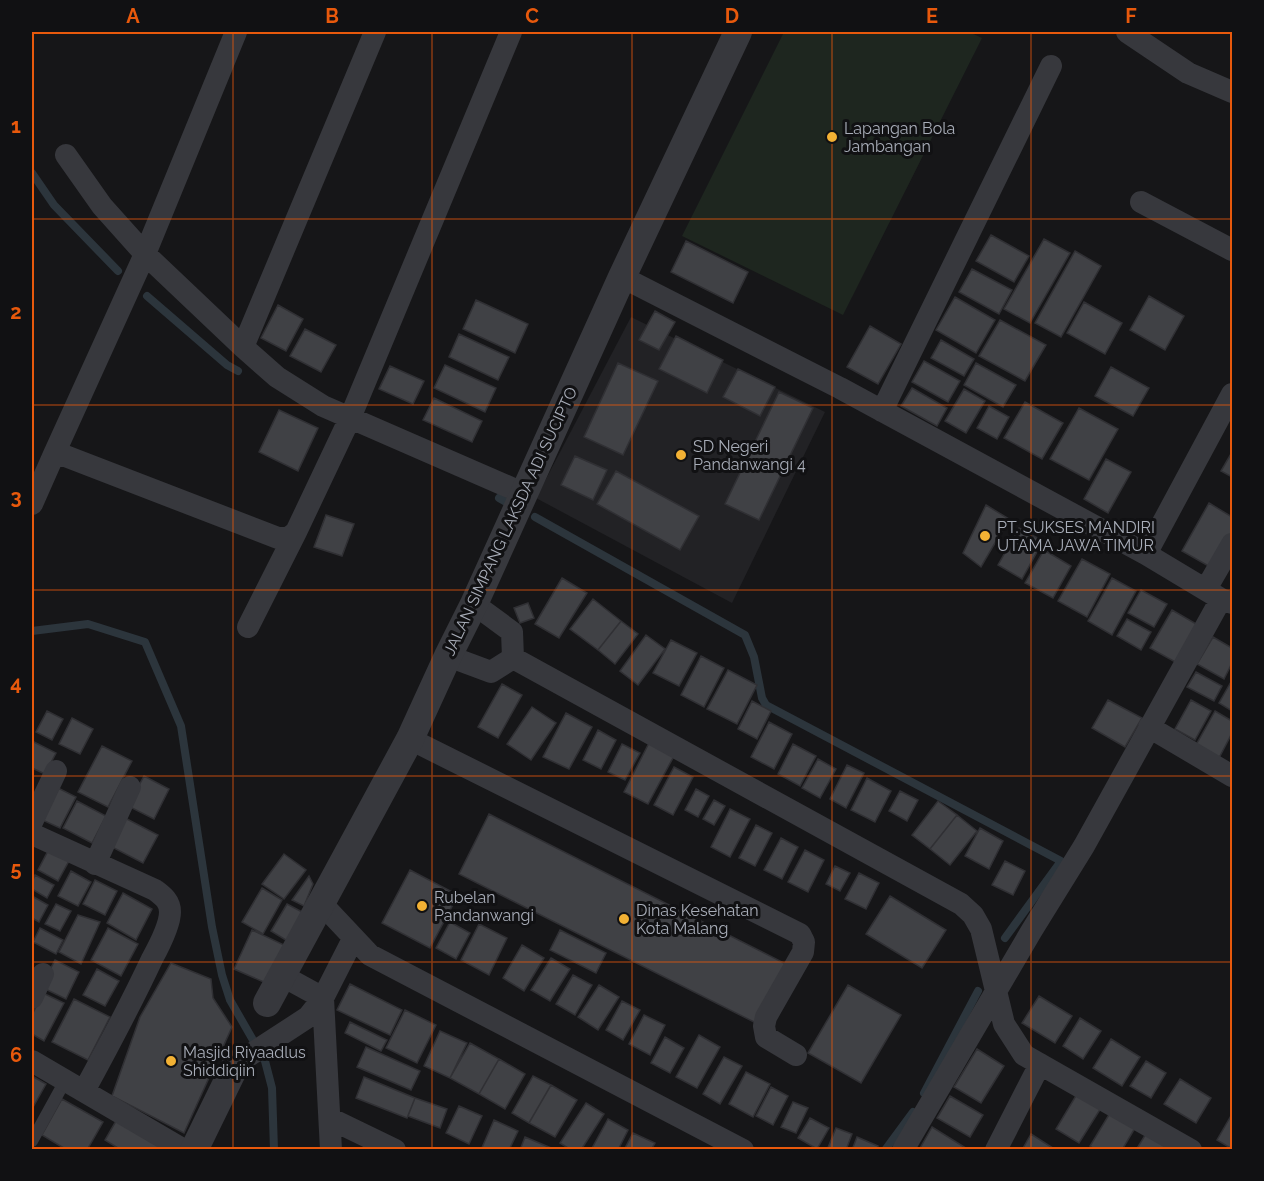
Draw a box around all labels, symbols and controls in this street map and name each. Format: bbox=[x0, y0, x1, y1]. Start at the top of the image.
text: A bbox=[126, 4, 140, 28]
text: B bbox=[325, 4, 339, 28]
text: C bbox=[525, 4, 539, 28]
text: D bbox=[725, 4, 739, 28]
text: E bbox=[926, 4, 938, 28]
text: F bbox=[1125, 4, 1137, 28]
text: 1 bbox=[11, 114, 21, 138]
place label: Lapangan Bola Jambangan bbox=[844, 119, 955, 156]
marker: Lapangan Bola Jambangan bbox=[825, 130, 839, 144]
text: 2 bbox=[10, 300, 22, 324]
street label: JALAN SIMPANG LAKSDA ADI SUCIPTO bbox=[440, 384, 581, 658]
place label: SD Negeri Pandanwangi 4 bbox=[693, 437, 806, 474]
marker: SD Negeri Pandanwangi 4 bbox=[674, 448, 688, 462]
text: 3 bbox=[10, 485, 22, 509]
place label: PT. SUKSES MANDIRI UTAMA JAWA TIMUR bbox=[997, 518, 1155, 555]
marker: PT. SUKSES MANDIRI UTAMA JAWA TIMUR bbox=[978, 529, 992, 543]
text: 4 bbox=[10, 671, 22, 695]
text: 5 bbox=[10, 857, 22, 881]
place label: Rubelan Pandanwangi bbox=[434, 888, 534, 925]
marker: Rubelan Pandanwangi bbox=[415, 899, 429, 913]
place label: Dinas Kesehatan Kota Malang bbox=[636, 901, 758, 938]
marker: Dinas Kesehatan Kota Malang bbox=[617, 912, 631, 926]
text: 6 bbox=[10, 1043, 22, 1067]
place label: Masjid Riyaadlus Shiddiqiin bbox=[183, 1043, 306, 1080]
marker: Masjid Riyaadlus Shiddiqiin bbox=[164, 1054, 178, 1068]

